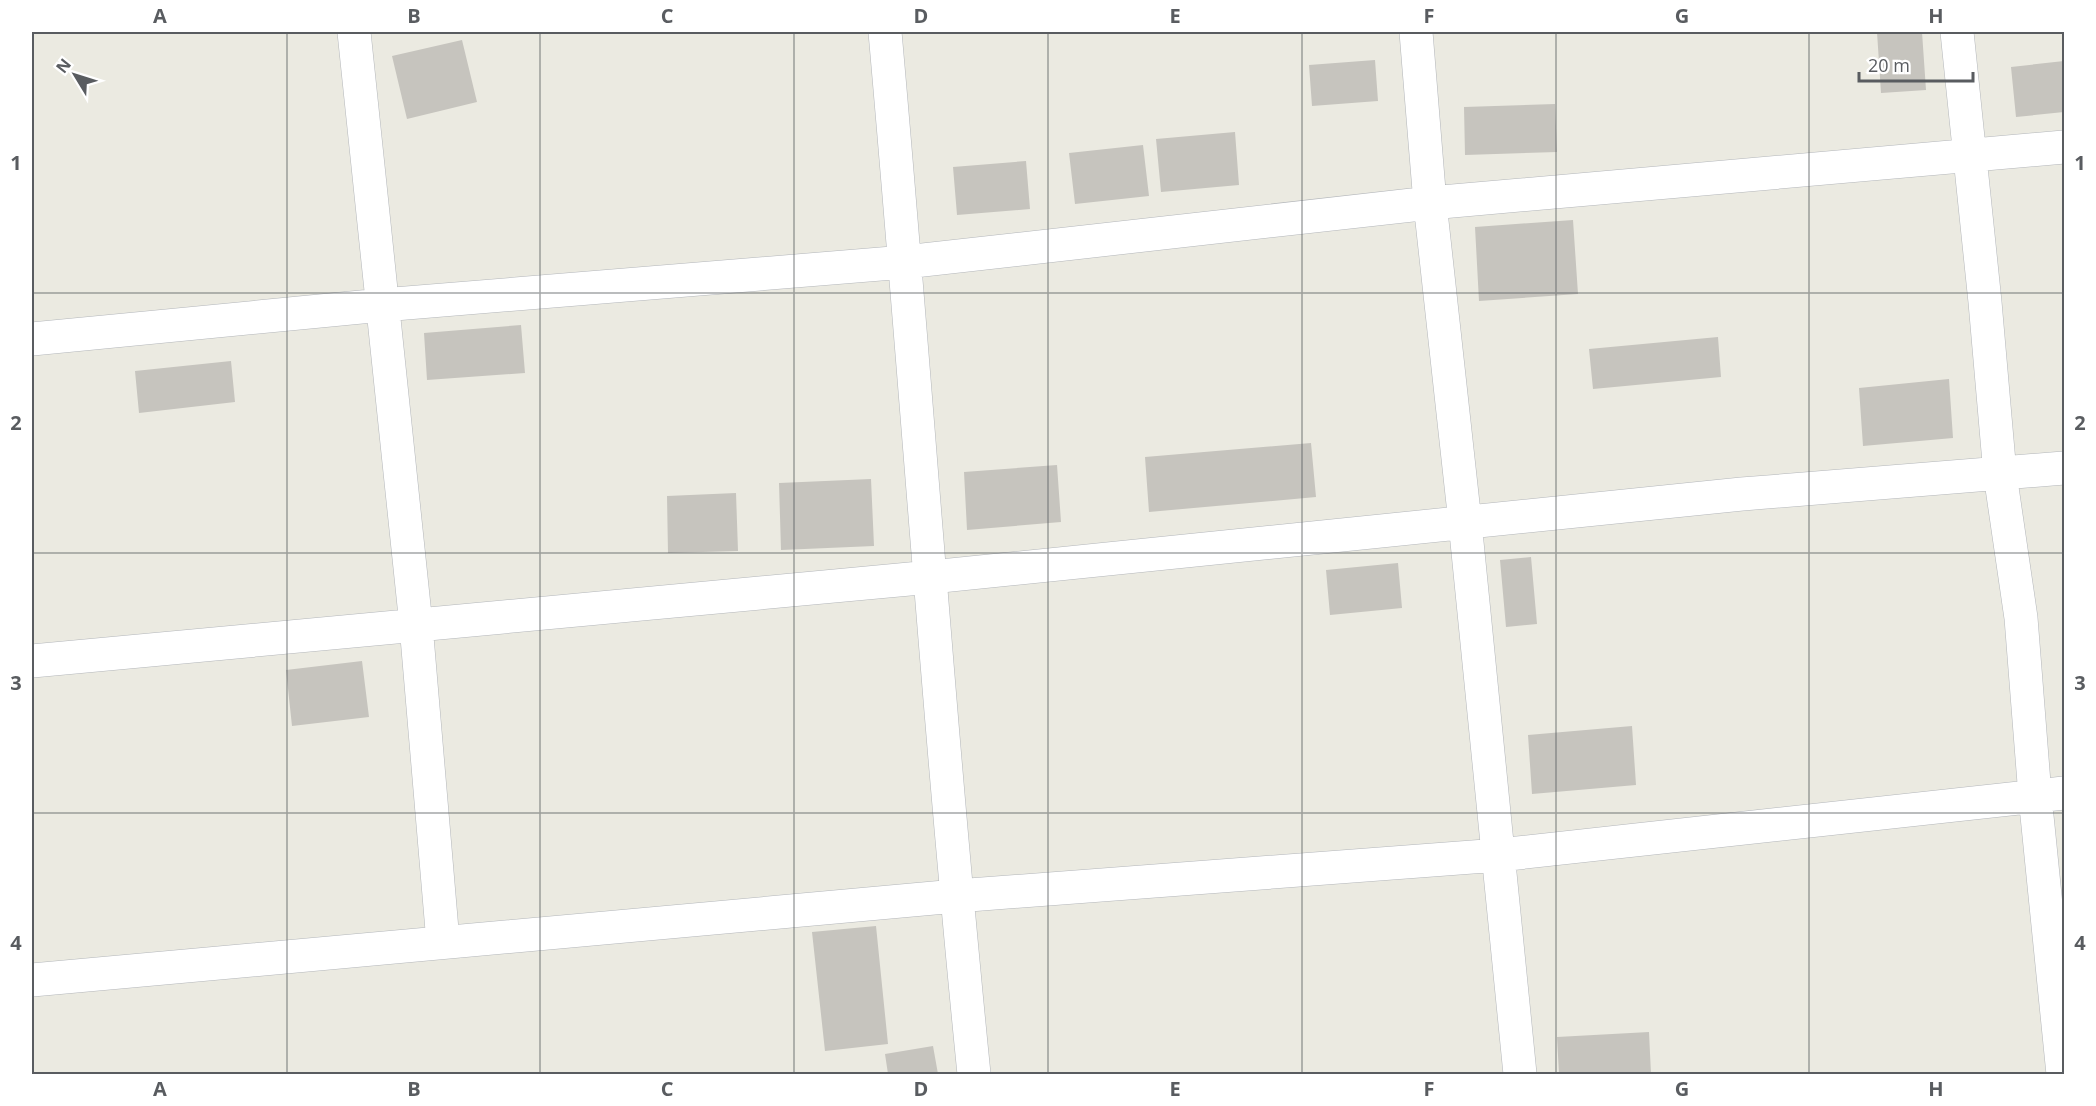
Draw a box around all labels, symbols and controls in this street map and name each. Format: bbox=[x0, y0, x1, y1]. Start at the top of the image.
text: A bbox=[153, 2, 167, 29]
text: B bbox=[407, 2, 421, 29]
text: C bbox=[661, 2, 674, 29]
text: D bbox=[914, 2, 928, 29]
text: E bbox=[1169, 2, 1181, 29]
text: F bbox=[1424, 2, 1434, 29]
text: G bbox=[1675, 2, 1689, 29]
text: H bbox=[1928, 2, 1944, 29]
north arrow bbox=[45, 45, 105, 105]
scale bar bbox=[1859, 45, 1973, 83]
text: 20 m bbox=[1868, 53, 1910, 77]
text: N bbox=[51, 54, 76, 78]
text: 1 bbox=[10, 149, 22, 176]
text: 1 bbox=[2074, 149, 2086, 176]
text: 2 bbox=[10, 409, 22, 436]
text: 2 bbox=[2074, 409, 2086, 436]
text: 3 bbox=[10, 669, 22, 696]
text: 3 bbox=[2074, 669, 2086, 696]
text: 4 bbox=[10, 929, 22, 956]
text: 4 bbox=[2074, 929, 2086, 956]
text: A bbox=[153, 1075, 167, 1102]
text: B bbox=[407, 1075, 421, 1102]
text: C bbox=[661, 1075, 674, 1102]
text: D bbox=[914, 1075, 928, 1102]
text: E bbox=[1169, 1075, 1181, 1102]
text: F bbox=[1424, 1075, 1434, 1102]
text: G bbox=[1675, 1075, 1689, 1102]
text: H bbox=[1928, 1075, 1944, 1102]

